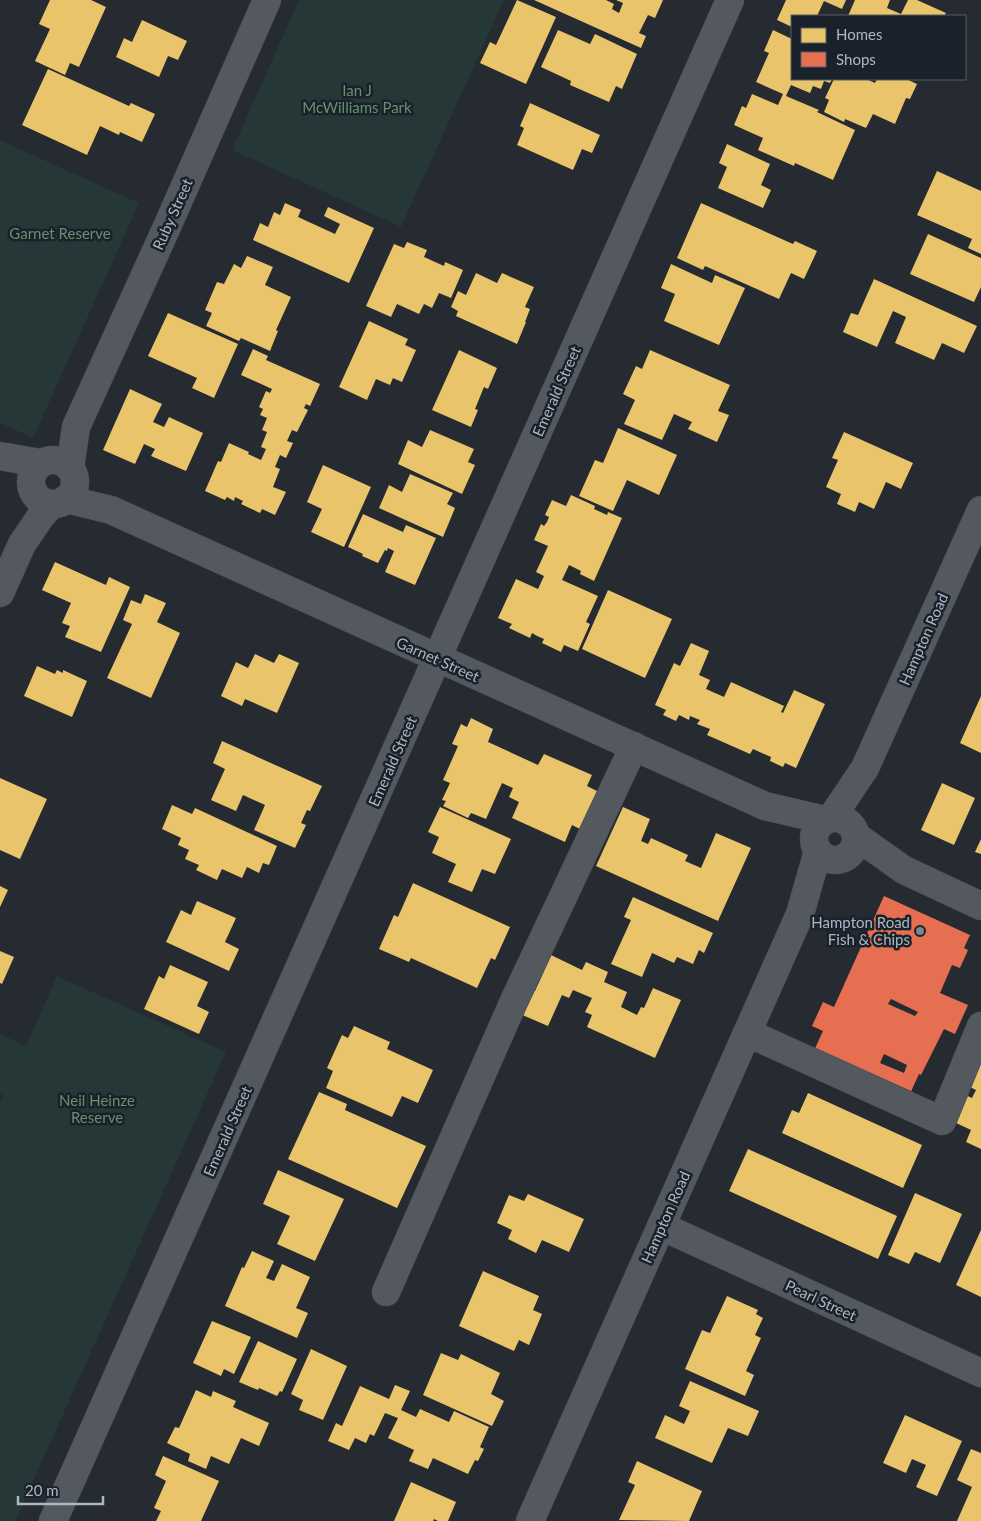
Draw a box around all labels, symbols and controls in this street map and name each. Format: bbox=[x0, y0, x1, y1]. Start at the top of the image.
legend bbox=[791, 15, 966, 80]
text: Homes bbox=[836, 25, 882, 43]
text: Shops bbox=[836, 50, 876, 68]
park label: Ian J McWilliams Park bbox=[302, 81, 412, 116]
street label: Ruby Street bbox=[148, 175, 196, 253]
park label: Garnet Reserve bbox=[9, 224, 111, 242]
street label: Emerald Street bbox=[528, 343, 584, 439]
street label: Hampton Road bbox=[895, 590, 951, 688]
street label: Garnet Street bbox=[394, 633, 483, 686]
street label: Emerald Street bbox=[364, 713, 420, 809]
place label: Hampton Road Fish & Chips bbox=[811, 913, 910, 948]
marker: Hampton Road Fish & Chips bbox=[914, 925, 926, 937]
street label: Emerald Street bbox=[199, 1083, 255, 1179]
park label: Neil Heinze Reserve bbox=[59, 1091, 135, 1126]
street label: Hampton Road bbox=[637, 1168, 693, 1266]
street label: Pearl Street bbox=[783, 1276, 860, 1325]
scale bar bbox=[18, 1474, 102, 1506]
text: 20 m bbox=[25, 1481, 59, 1499]

